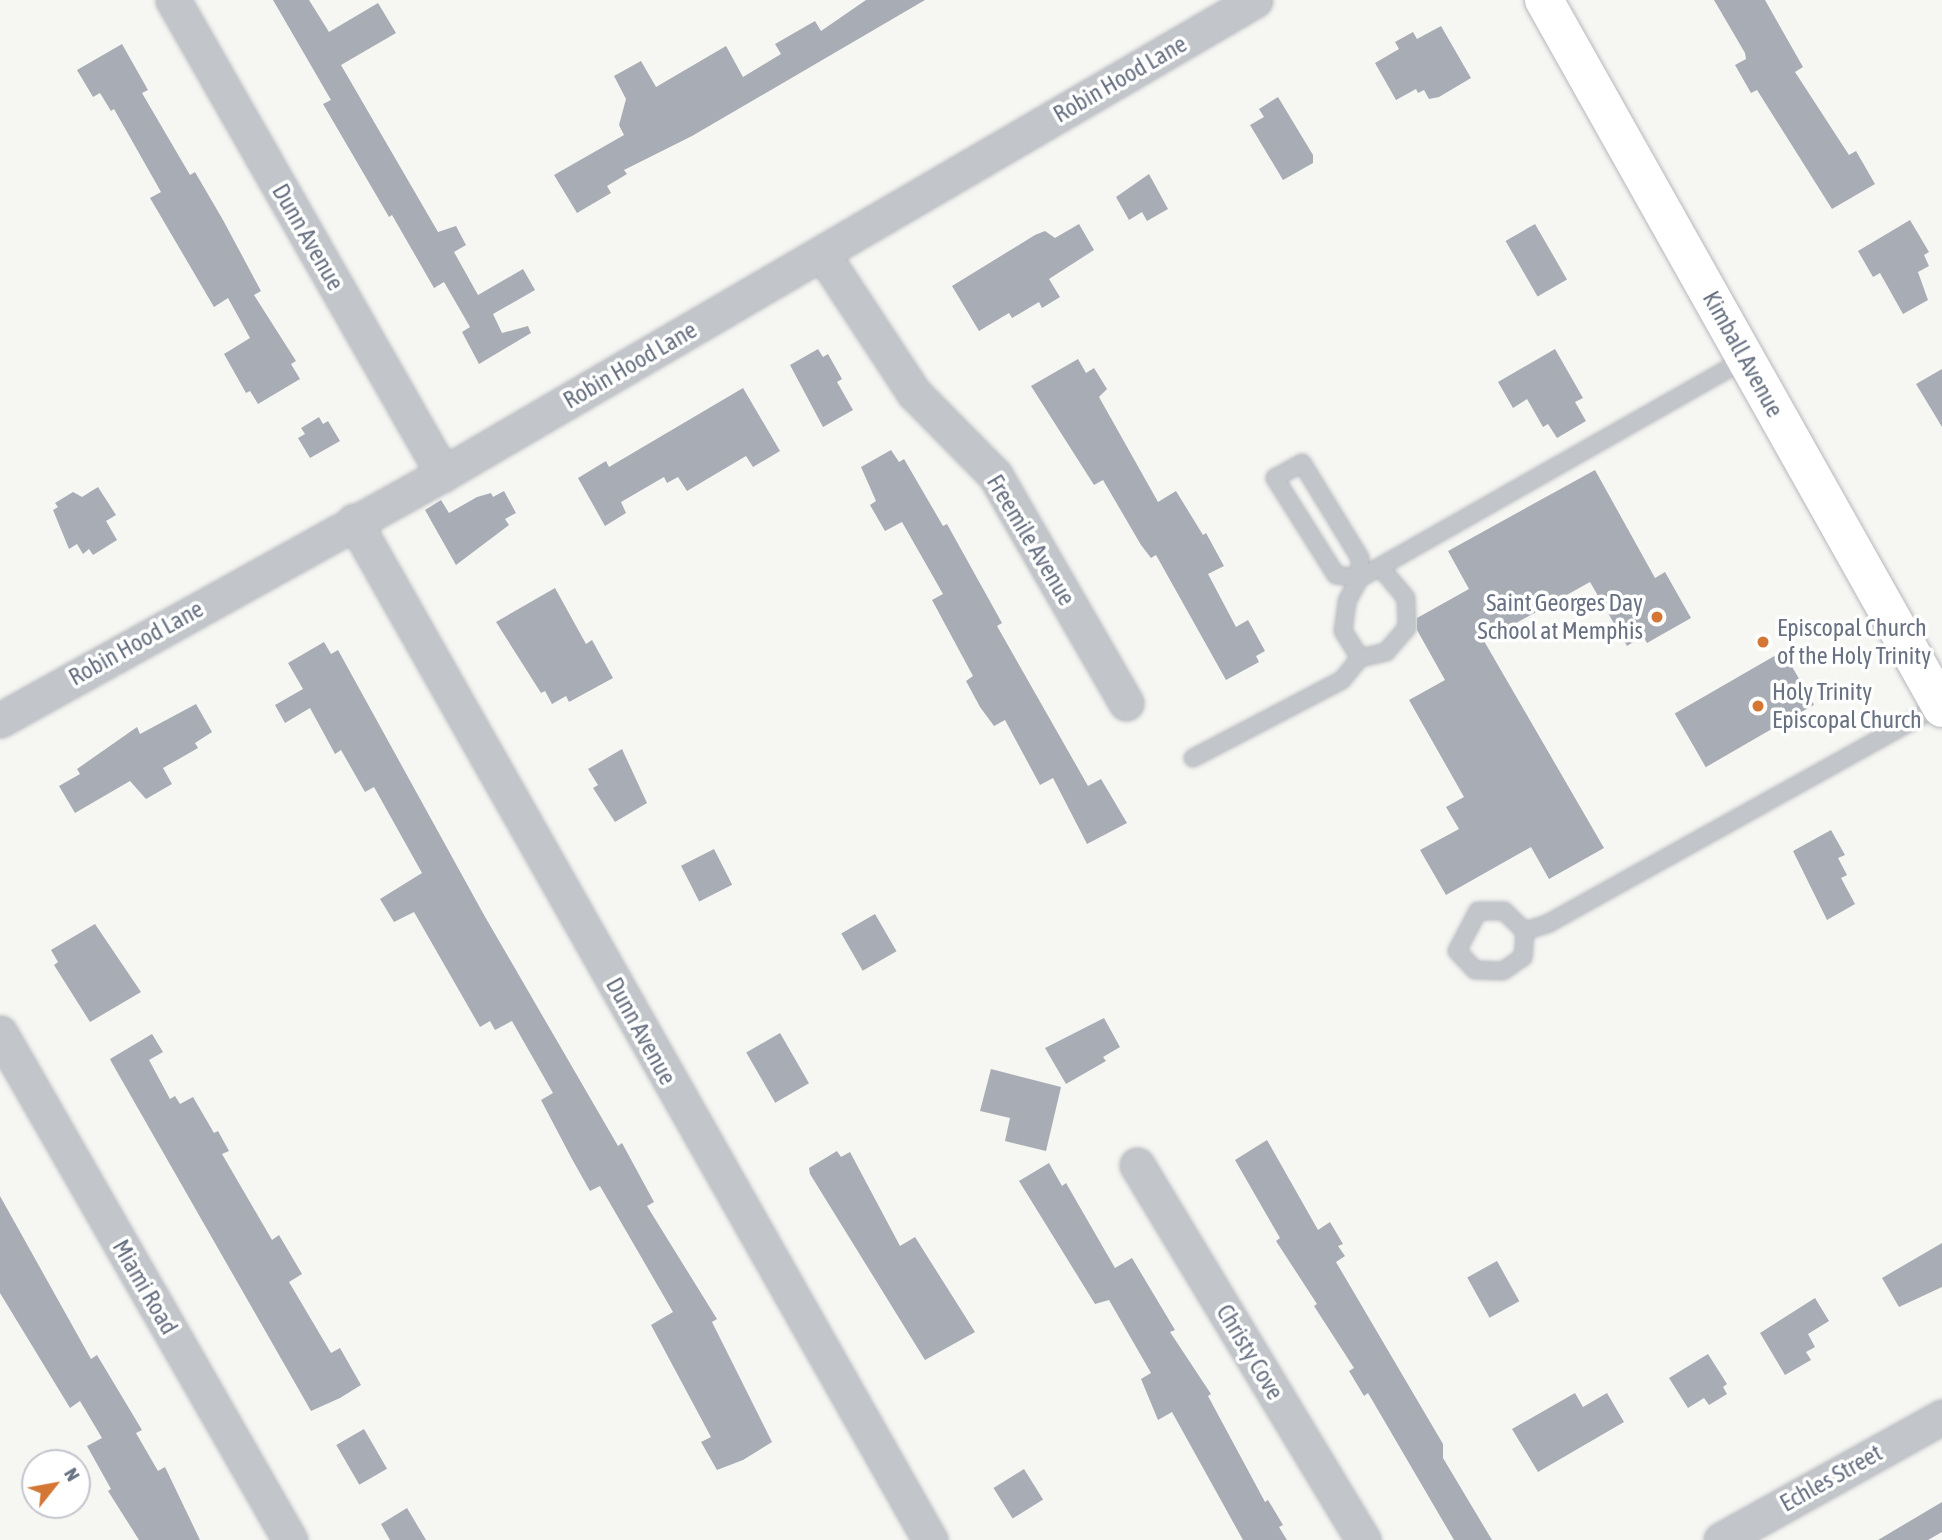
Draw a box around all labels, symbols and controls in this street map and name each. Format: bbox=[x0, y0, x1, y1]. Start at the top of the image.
street label: Robin Hood Lane bbox=[1048, 29, 1192, 129]
street label: Dunn Avenue bbox=[266, 179, 350, 295]
street label: Kimball Avenue bbox=[1697, 286, 1789, 422]
street label: Robin Hood Lane bbox=[558, 315, 702, 415]
street label: Freemile Avenue bbox=[981, 469, 1081, 611]
place label: Saint Georges Day School at Memphis bbox=[1478, 589, 1643, 645]
street label: Robin Hood Lane bbox=[64, 594, 208, 692]
marker: Saint Georges Day School at Memphis bbox=[1649, 609, 1665, 625]
place label: Episcopal Church of the Holy Trinity bbox=[1777, 614, 1931, 670]
marker: Episcopal Church of the Holy Trinity bbox=[1755, 634, 1771, 650]
place label: Holy Trinity Episcopal Church bbox=[1772, 678, 1922, 734]
marker: Holy Trinity Episcopal Church bbox=[1750, 698, 1766, 714]
street label: Dunn Avenue bbox=[600, 972, 682, 1090]
street label: Miami Road bbox=[106, 1234, 184, 1340]
street label: Christy Cove bbox=[1210, 1299, 1290, 1405]
street label: Echles Street bbox=[1775, 1438, 1887, 1518]
north arrow bbox=[21, 1449, 91, 1519]
text: N bbox=[60, 1464, 85, 1485]

